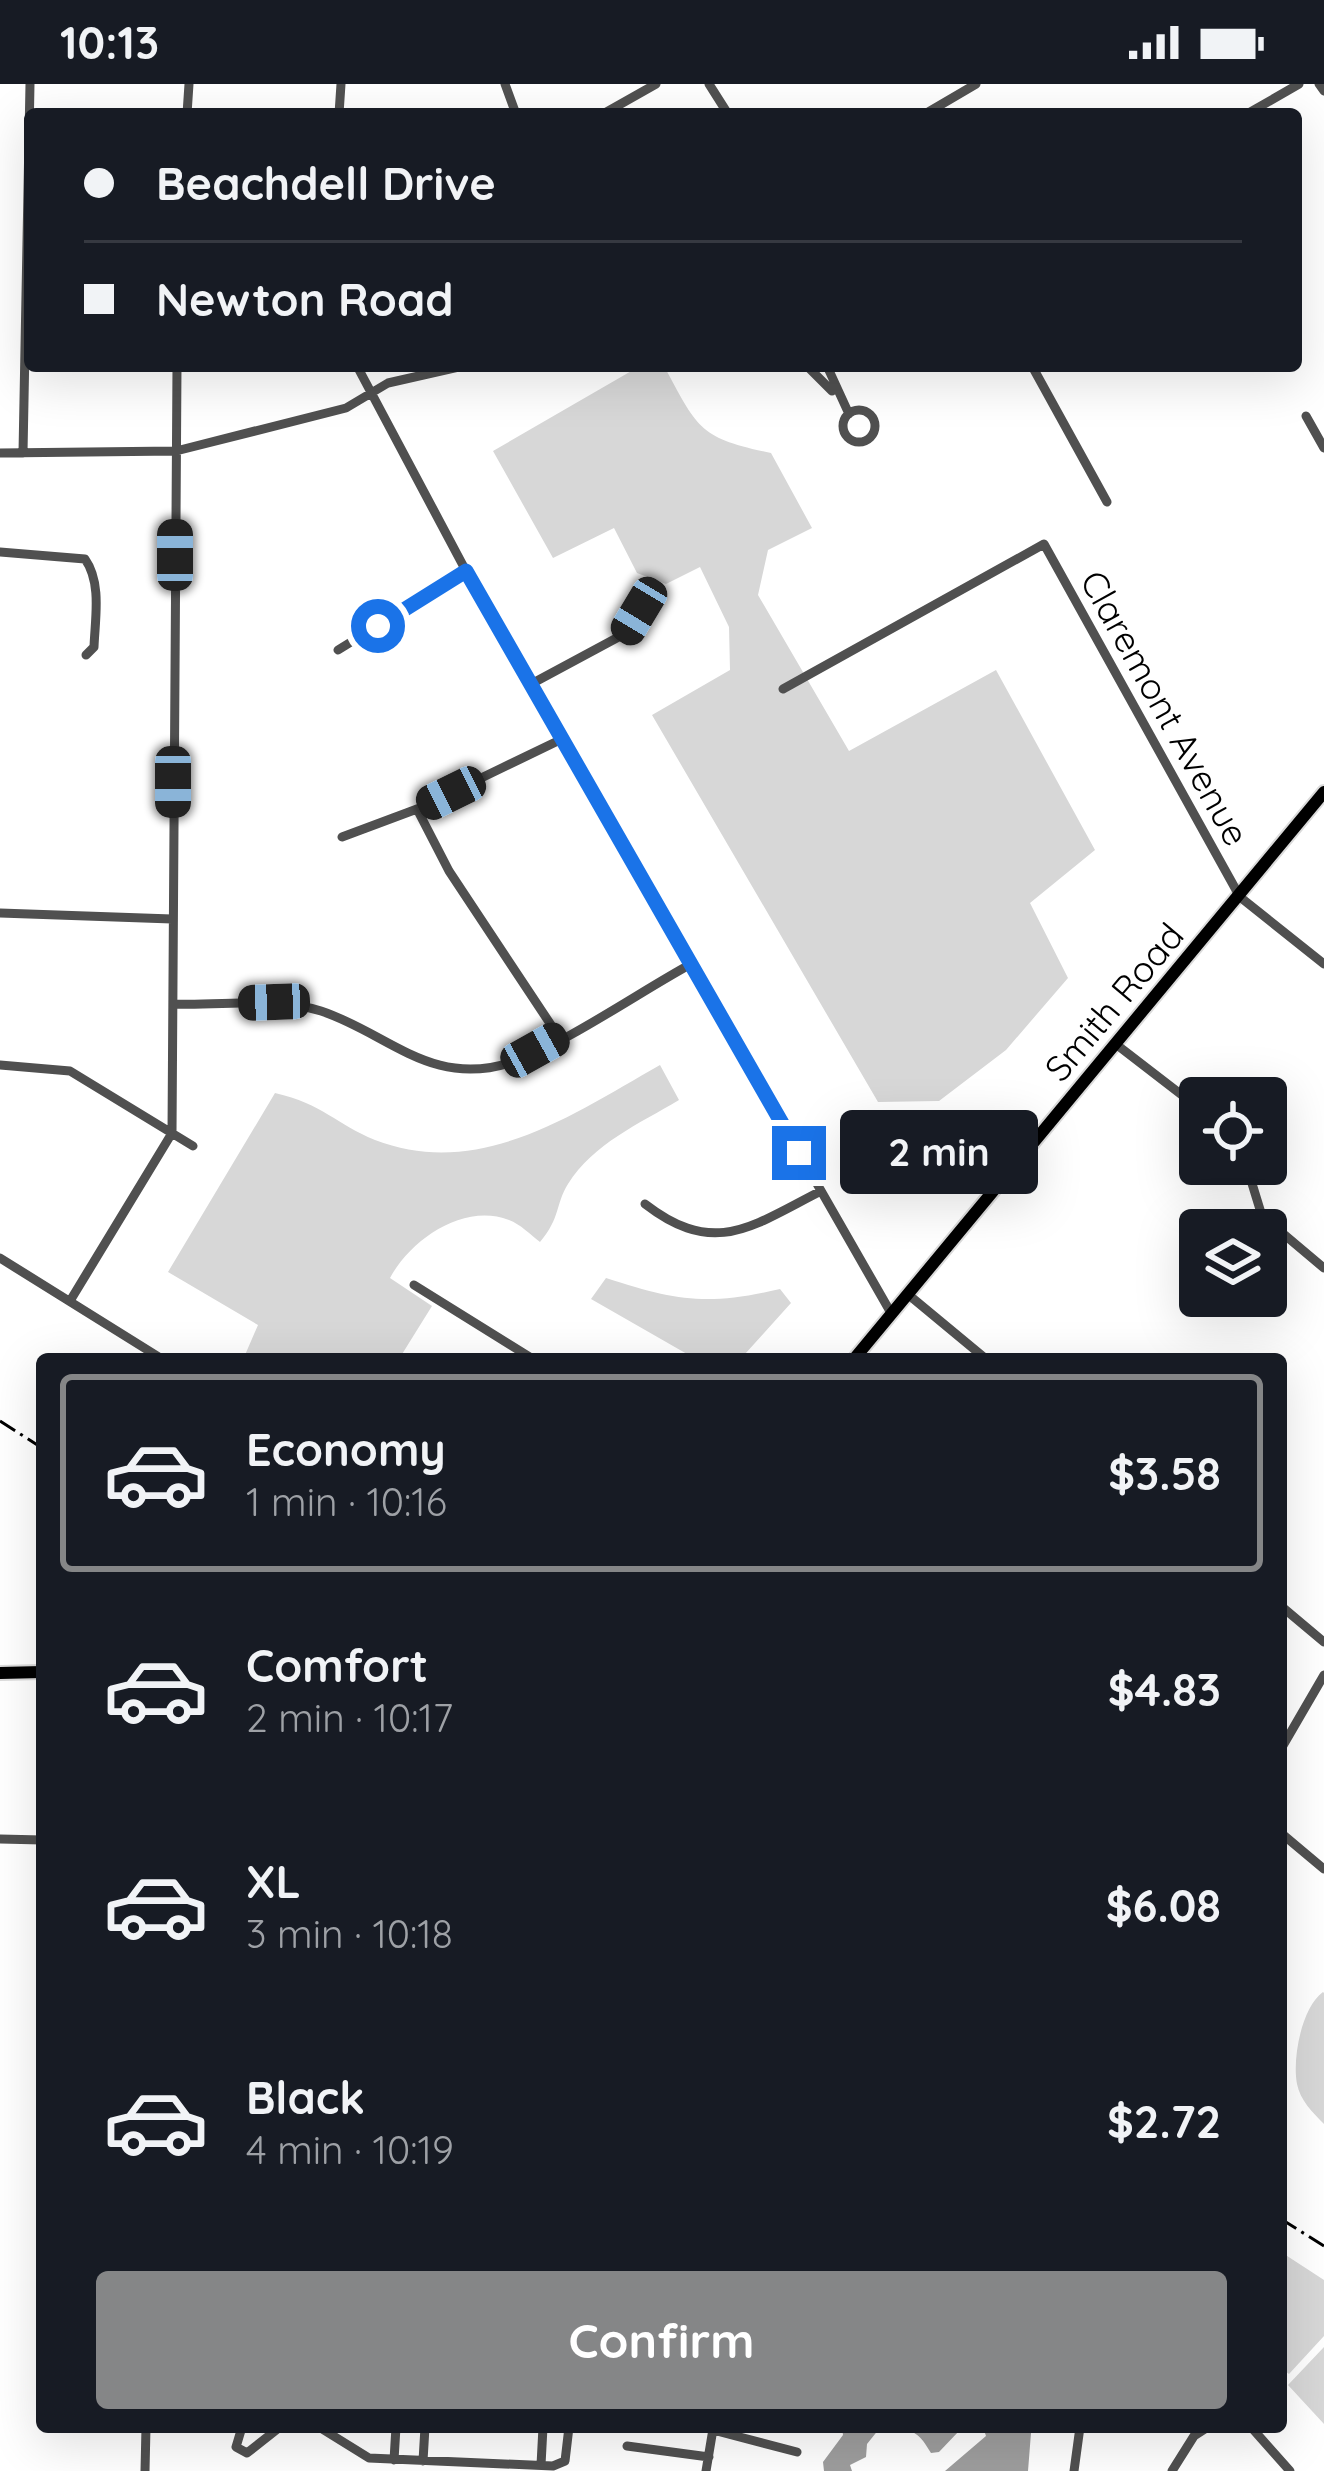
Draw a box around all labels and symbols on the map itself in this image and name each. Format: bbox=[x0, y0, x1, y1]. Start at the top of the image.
car bbox=[157, 519, 193, 591]
street label: Claremont Avenue bbox=[1071, 562, 1260, 853]
car bbox=[605, 571, 673, 651]
route start bbox=[351, 599, 405, 653]
car bbox=[155, 746, 191, 818]
car bbox=[411, 761, 491, 825]
street label: Smith Road bbox=[1034, 913, 1193, 1090]
car bbox=[237, 983, 311, 1021]
car bbox=[495, 1017, 575, 1083]
callout: 2 min bbox=[841, 1111, 1039, 1195]
route end bbox=[772, 1126, 826, 1180]

